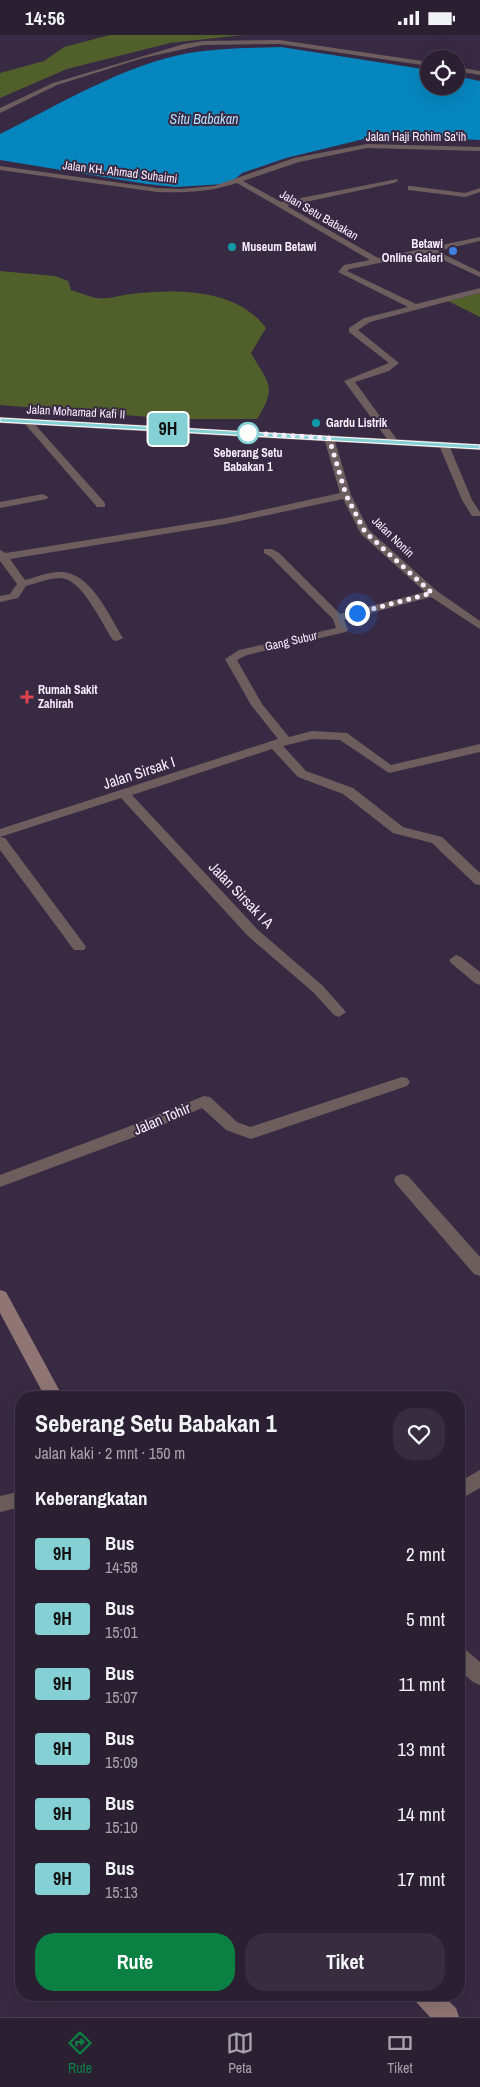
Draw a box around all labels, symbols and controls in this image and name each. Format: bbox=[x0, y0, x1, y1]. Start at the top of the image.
text: 14:56 bbox=[25, 5, 65, 31]
map controls bbox=[420, 50, 465, 95]
button: locate bbox=[420, 50, 465, 95]
water label: Situ Babakan bbox=[170, 110, 238, 128]
street label: Jalan Haji Rohim Sa'ih bbox=[366, 129, 466, 145]
street label: Jalan KH. Ahmad Suhaimi bbox=[62, 157, 178, 187]
street label: Jalan Setu Babakan bbox=[277, 186, 361, 244]
place label: Betawi Online Galeri bbox=[382, 236, 443, 266]
place label: Museum Betawi bbox=[242, 239, 317, 255]
marker: Museum Betawi bbox=[226, 241, 238, 253]
marker: Betawi Online Galeri bbox=[447, 245, 459, 257]
street label: Jalan Mohamad Kafi II bbox=[26, 401, 126, 423]
line badge: 9H bbox=[146, 413, 190, 445]
place label: Gardu Listrik bbox=[326, 415, 388, 431]
text: 9H bbox=[159, 416, 177, 441]
marker: Gardu Listrik bbox=[310, 417, 322, 429]
marker: Seberang Setu Babakan 1 bbox=[237, 422, 259, 444]
place label: Seberang Setu Babakan 1 bbox=[214, 445, 282, 475]
street label: Jalan Nonin bbox=[369, 513, 417, 561]
your location bbox=[345, 601, 370, 626]
street label: Gang Subur bbox=[263, 627, 319, 655]
place label: Rumah Sakit Zahirah bbox=[38, 682, 98, 712]
marker: Rumah Sakit Zahirah bbox=[20, 690, 34, 704]
street label: Jalan Sirsak I bbox=[100, 751, 178, 794]
street label: Jalan Sirsak I A bbox=[204, 857, 279, 933]
street label: Jalan Tohir bbox=[130, 1097, 194, 1140]
text: Seberang Setu Babakan 1 bbox=[35, 1407, 277, 1439]
button: heart bbox=[393, 1408, 445, 1460]
text: Jalan kaki · 2 mnt · 150 m bbox=[35, 1442, 185, 1464]
text: Keberangkatan bbox=[35, 1485, 148, 1511]
text: Bus bbox=[105, 1530, 134, 1556]
text: 9H bbox=[53, 1541, 72, 1566]
text: 2 mnt bbox=[406, 1541, 445, 1567]
text: 14:58 bbox=[105, 1556, 138, 1578]
text: Bus bbox=[105, 1595, 134, 1621]
text: 9H bbox=[53, 1606, 72, 1631]
text: 5 mnt bbox=[406, 1606, 445, 1632]
text: 15:01 bbox=[105, 1621, 138, 1643]
text: Bus bbox=[105, 1660, 134, 1686]
text: 9H bbox=[53, 1671, 72, 1696]
text: 11 mnt bbox=[399, 1671, 445, 1697]
text: 15:07 bbox=[105, 1686, 138, 1708]
text: Bus bbox=[105, 1725, 134, 1751]
text: 9H bbox=[53, 1736, 72, 1761]
text: 13 mnt bbox=[397, 1736, 445, 1762]
text: 15:09 bbox=[105, 1751, 138, 1773]
text: Bus bbox=[105, 1790, 134, 1816]
text: 9H bbox=[53, 1801, 72, 1826]
text: 14 mnt bbox=[397, 1801, 445, 1827]
text: 15:10 bbox=[105, 1816, 138, 1838]
text: Bus bbox=[105, 1855, 134, 1881]
text: 9H bbox=[53, 1866, 72, 1891]
text: 17 mnt bbox=[397, 1866, 445, 1892]
text: 15:13 bbox=[105, 1881, 138, 1903]
button: Rute bbox=[35, 1933, 235, 1991]
button: Tiket bbox=[245, 1933, 445, 1991]
tab: Rute bbox=[66, 2029, 94, 2077]
tab: Peta bbox=[226, 2029, 254, 2077]
tab: Tiket bbox=[386, 2029, 414, 2077]

